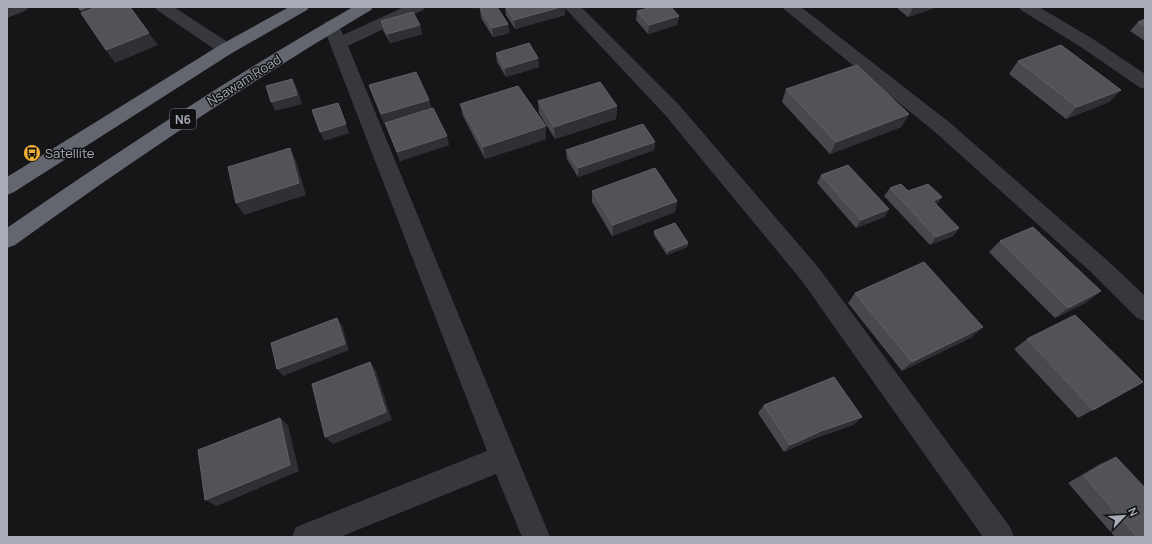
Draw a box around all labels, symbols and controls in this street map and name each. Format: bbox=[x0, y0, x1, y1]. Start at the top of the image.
street label: Nsawam Road bbox=[204, 50, 284, 110]
road number: N6 bbox=[170, 109, 196, 129]
bus stop icon: Satellite bbox=[22, 143, 42, 163]
place label: Satellite bbox=[45, 144, 95, 162]
north arrow bbox=[1104, 496, 1144, 536]
text: N bbox=[1125, 505, 1142, 518]

